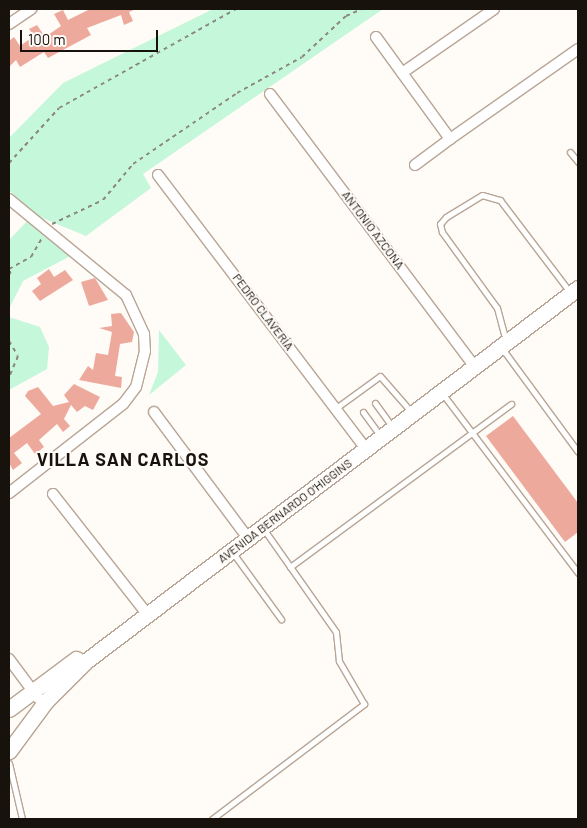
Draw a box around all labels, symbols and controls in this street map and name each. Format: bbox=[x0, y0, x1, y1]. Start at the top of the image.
scale bar bbox=[22, 20, 160, 52]
text: 100 m bbox=[28, 30, 66, 48]
street label: ANTONIO AZCONA bbox=[339, 188, 407, 272]
street label: PEDRO CLAVERÍA bbox=[230, 271, 296, 353]
district label: VILLA SAN CARLOS bbox=[35, 448, 211, 470]
street label: AVENIDA BERNARDO O'HIGGINS bbox=[215, 456, 355, 566]

